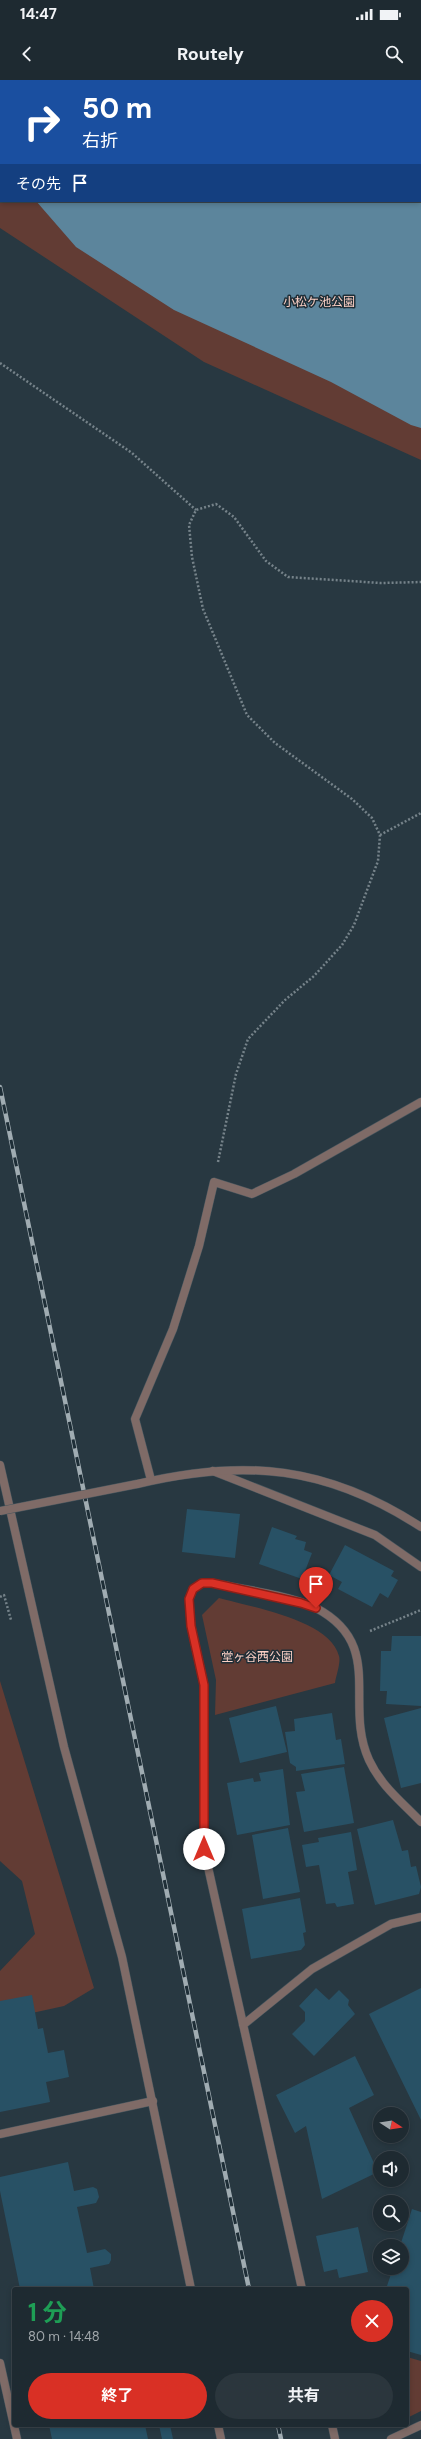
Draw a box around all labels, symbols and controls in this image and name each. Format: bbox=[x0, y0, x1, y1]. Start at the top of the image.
text: 14:47 bbox=[20, 4, 57, 24]
text: Routely bbox=[177, 42, 244, 66]
icon: back bbox=[16, 43, 38, 65]
icon: search bbox=[383, 43, 405, 65]
text: 50 m bbox=[82, 90, 152, 127]
icon: right bbox=[16, 96, 68, 148]
text: 右折 bbox=[82, 129, 118, 153]
icon: arrive bbox=[69, 172, 91, 194]
text: その先 bbox=[16, 174, 61, 194]
park label: 小松ケ池公園 bbox=[283, 294, 355, 310]
pin bbox=[299, 1567, 333, 1608]
icon: arrive bbox=[305, 1573, 327, 1595]
park label: 堂ヶ谷西公園 bbox=[221, 1649, 293, 1665]
position arrow bbox=[183, 1828, 225, 1870]
north arrow bbox=[373, 2107, 409, 2143]
map controls bbox=[373, 2107, 409, 2275]
button: sound bbox=[373, 2151, 409, 2187]
button: search bbox=[373, 2195, 409, 2231]
button: layers bbox=[373, 2239, 409, 2275]
text: 1 分 bbox=[28, 2297, 66, 2328]
button: close bbox=[351, 2300, 393, 2342]
text: 80 m · 14:48 bbox=[28, 2328, 100, 2345]
button: 終了 bbox=[28, 2373, 207, 2419]
button: 共有 bbox=[215, 2373, 393, 2419]

